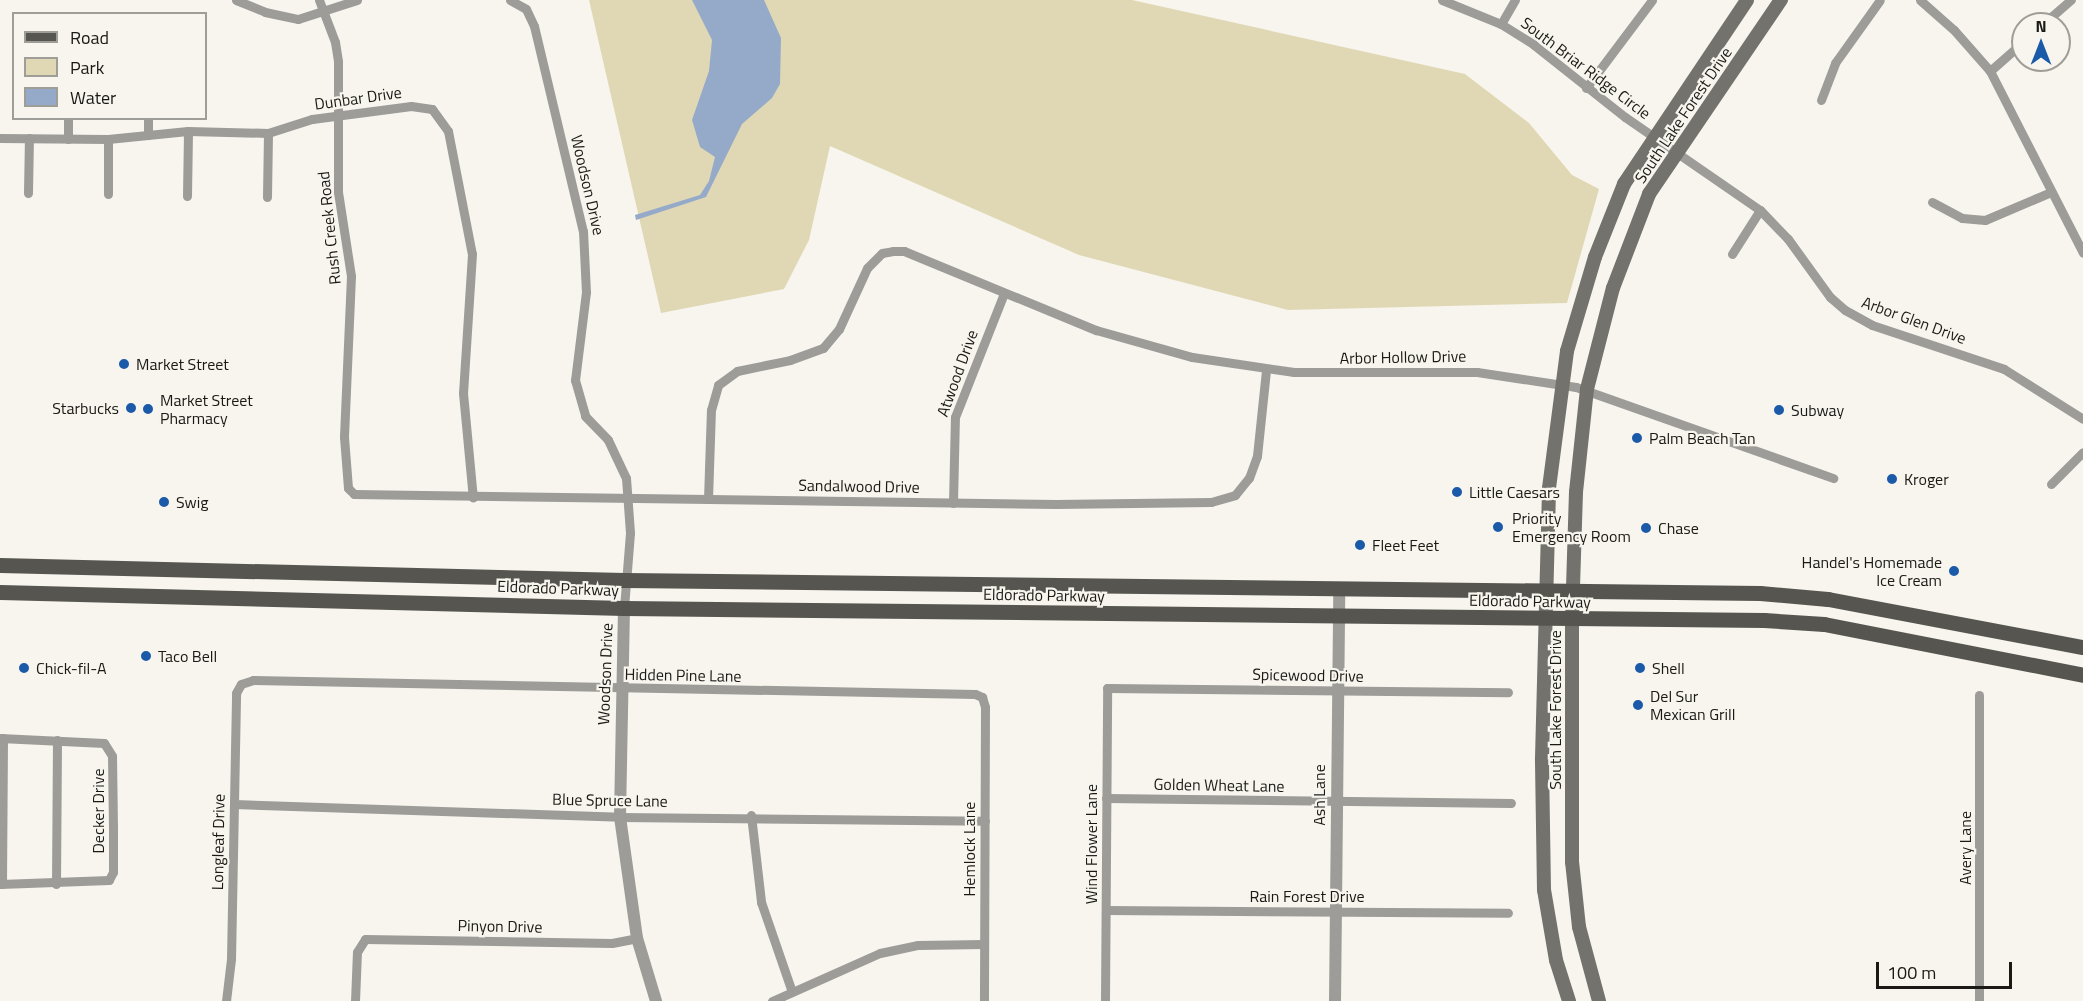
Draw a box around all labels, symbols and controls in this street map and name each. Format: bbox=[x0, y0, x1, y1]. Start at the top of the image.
legend bbox=[12, 12, 207, 120]
north arrow bbox=[2011, 12, 2071, 72]
street label: South Briar Ridge Circle bbox=[1517, 13, 1655, 123]
text: N bbox=[2035, 14, 2047, 38]
text: Road bbox=[70, 24, 109, 51]
street label: South Lake Forest Drive bbox=[1630, 43, 1736, 187]
text: Park bbox=[70, 54, 104, 81]
street label: Dunbar Drive bbox=[313, 82, 403, 114]
text: Water bbox=[70, 84, 116, 111]
street label: Woodson Drive bbox=[567, 133, 609, 237]
street label: Rush Creek Road bbox=[314, 170, 344, 286]
street label: Arbor Glen Drive bbox=[1859, 292, 1969, 348]
street label: Atwood Drive bbox=[932, 327, 982, 419]
street label: Arbor Hollow Drive bbox=[1340, 346, 1466, 368]
place label: Market Street bbox=[136, 354, 229, 374]
marker: Market Street bbox=[117, 357, 131, 371]
place label: Market Street Pharmacy bbox=[160, 390, 253, 428]
place label: Starbucks bbox=[52, 398, 119, 418]
place label: Subway bbox=[1791, 400, 1844, 420]
marker: Starbucks bbox=[124, 401, 138, 415]
marker: Market Street Pharmacy bbox=[141, 402, 155, 416]
marker: Subway bbox=[1772, 403, 1786, 417]
place label: Palm Beach Tan bbox=[1649, 428, 1756, 448]
marker: Palm Beach Tan bbox=[1630, 431, 1644, 445]
place label: Kroger bbox=[1904, 469, 1949, 489]
marker: Kroger bbox=[1885, 472, 1899, 486]
street label: Sandalwood Drive bbox=[798, 475, 920, 497]
place label: Little Caesars bbox=[1469, 482, 1560, 502]
marker: Little Caesars bbox=[1450, 485, 1464, 499]
place label: Swig bbox=[176, 492, 208, 512]
marker: Swig bbox=[157, 495, 171, 509]
place label: Priority Emergency Room bbox=[1512, 508, 1631, 546]
marker: Priority Emergency Room bbox=[1489, 518, 1507, 536]
place label: Chase bbox=[1658, 518, 1699, 538]
marker: Chase bbox=[1639, 521, 1653, 535]
place label: Fleet Feet bbox=[1372, 535, 1439, 555]
marker: Fleet Feet bbox=[1353, 538, 1367, 552]
place label: Handel's Homemade Ice Cream bbox=[1802, 552, 1942, 590]
marker: Handel's Homemade Ice Cream bbox=[1947, 564, 1961, 578]
street label: Eldorado Parkway bbox=[497, 576, 619, 600]
street label: Eldorado Parkway bbox=[983, 584, 1105, 606]
street label: Eldorado Parkway bbox=[1469, 590, 1591, 612]
street label: Woodson Drive bbox=[594, 623, 616, 725]
street label: South Lake Forest Drive bbox=[1545, 630, 1565, 790]
place label: Taco Bell bbox=[158, 646, 217, 666]
marker: Taco Bell bbox=[139, 649, 153, 663]
place label: Chick-fil-A bbox=[36, 658, 107, 678]
place label: Shell bbox=[1652, 658, 1685, 678]
marker: Chick-fil-A bbox=[17, 661, 31, 675]
marker: Shell bbox=[1633, 661, 1647, 675]
street label: Hidden Pine Lane bbox=[624, 664, 742, 686]
street label: Spicewood Drive bbox=[1252, 664, 1364, 686]
place label: Del Sur Mexican Grill bbox=[1650, 686, 1736, 724]
marker: Del Sur Mexican Grill bbox=[1631, 698, 1645, 712]
street label: Ash Lane bbox=[1309, 764, 1329, 826]
street label: Decker Drive bbox=[88, 769, 108, 853]
street label: Golden Wheat Lane bbox=[1153, 774, 1285, 796]
street label: Wind Flower Lane bbox=[1081, 784, 1101, 904]
street label: Blue Spruce Lane bbox=[552, 789, 668, 811]
street label: Longleaf Drive bbox=[208, 794, 228, 890]
street label: Hemlock Lane bbox=[959, 802, 979, 896]
street label: Avery Lane bbox=[1955, 811, 1975, 885]
street label: Rain Forest Drive bbox=[1249, 886, 1365, 906]
street label: Pinyon Drive bbox=[458, 916, 542, 936]
scale bar bbox=[1879, 950, 2016, 988]
text: 100 m bbox=[1887, 959, 1936, 986]

